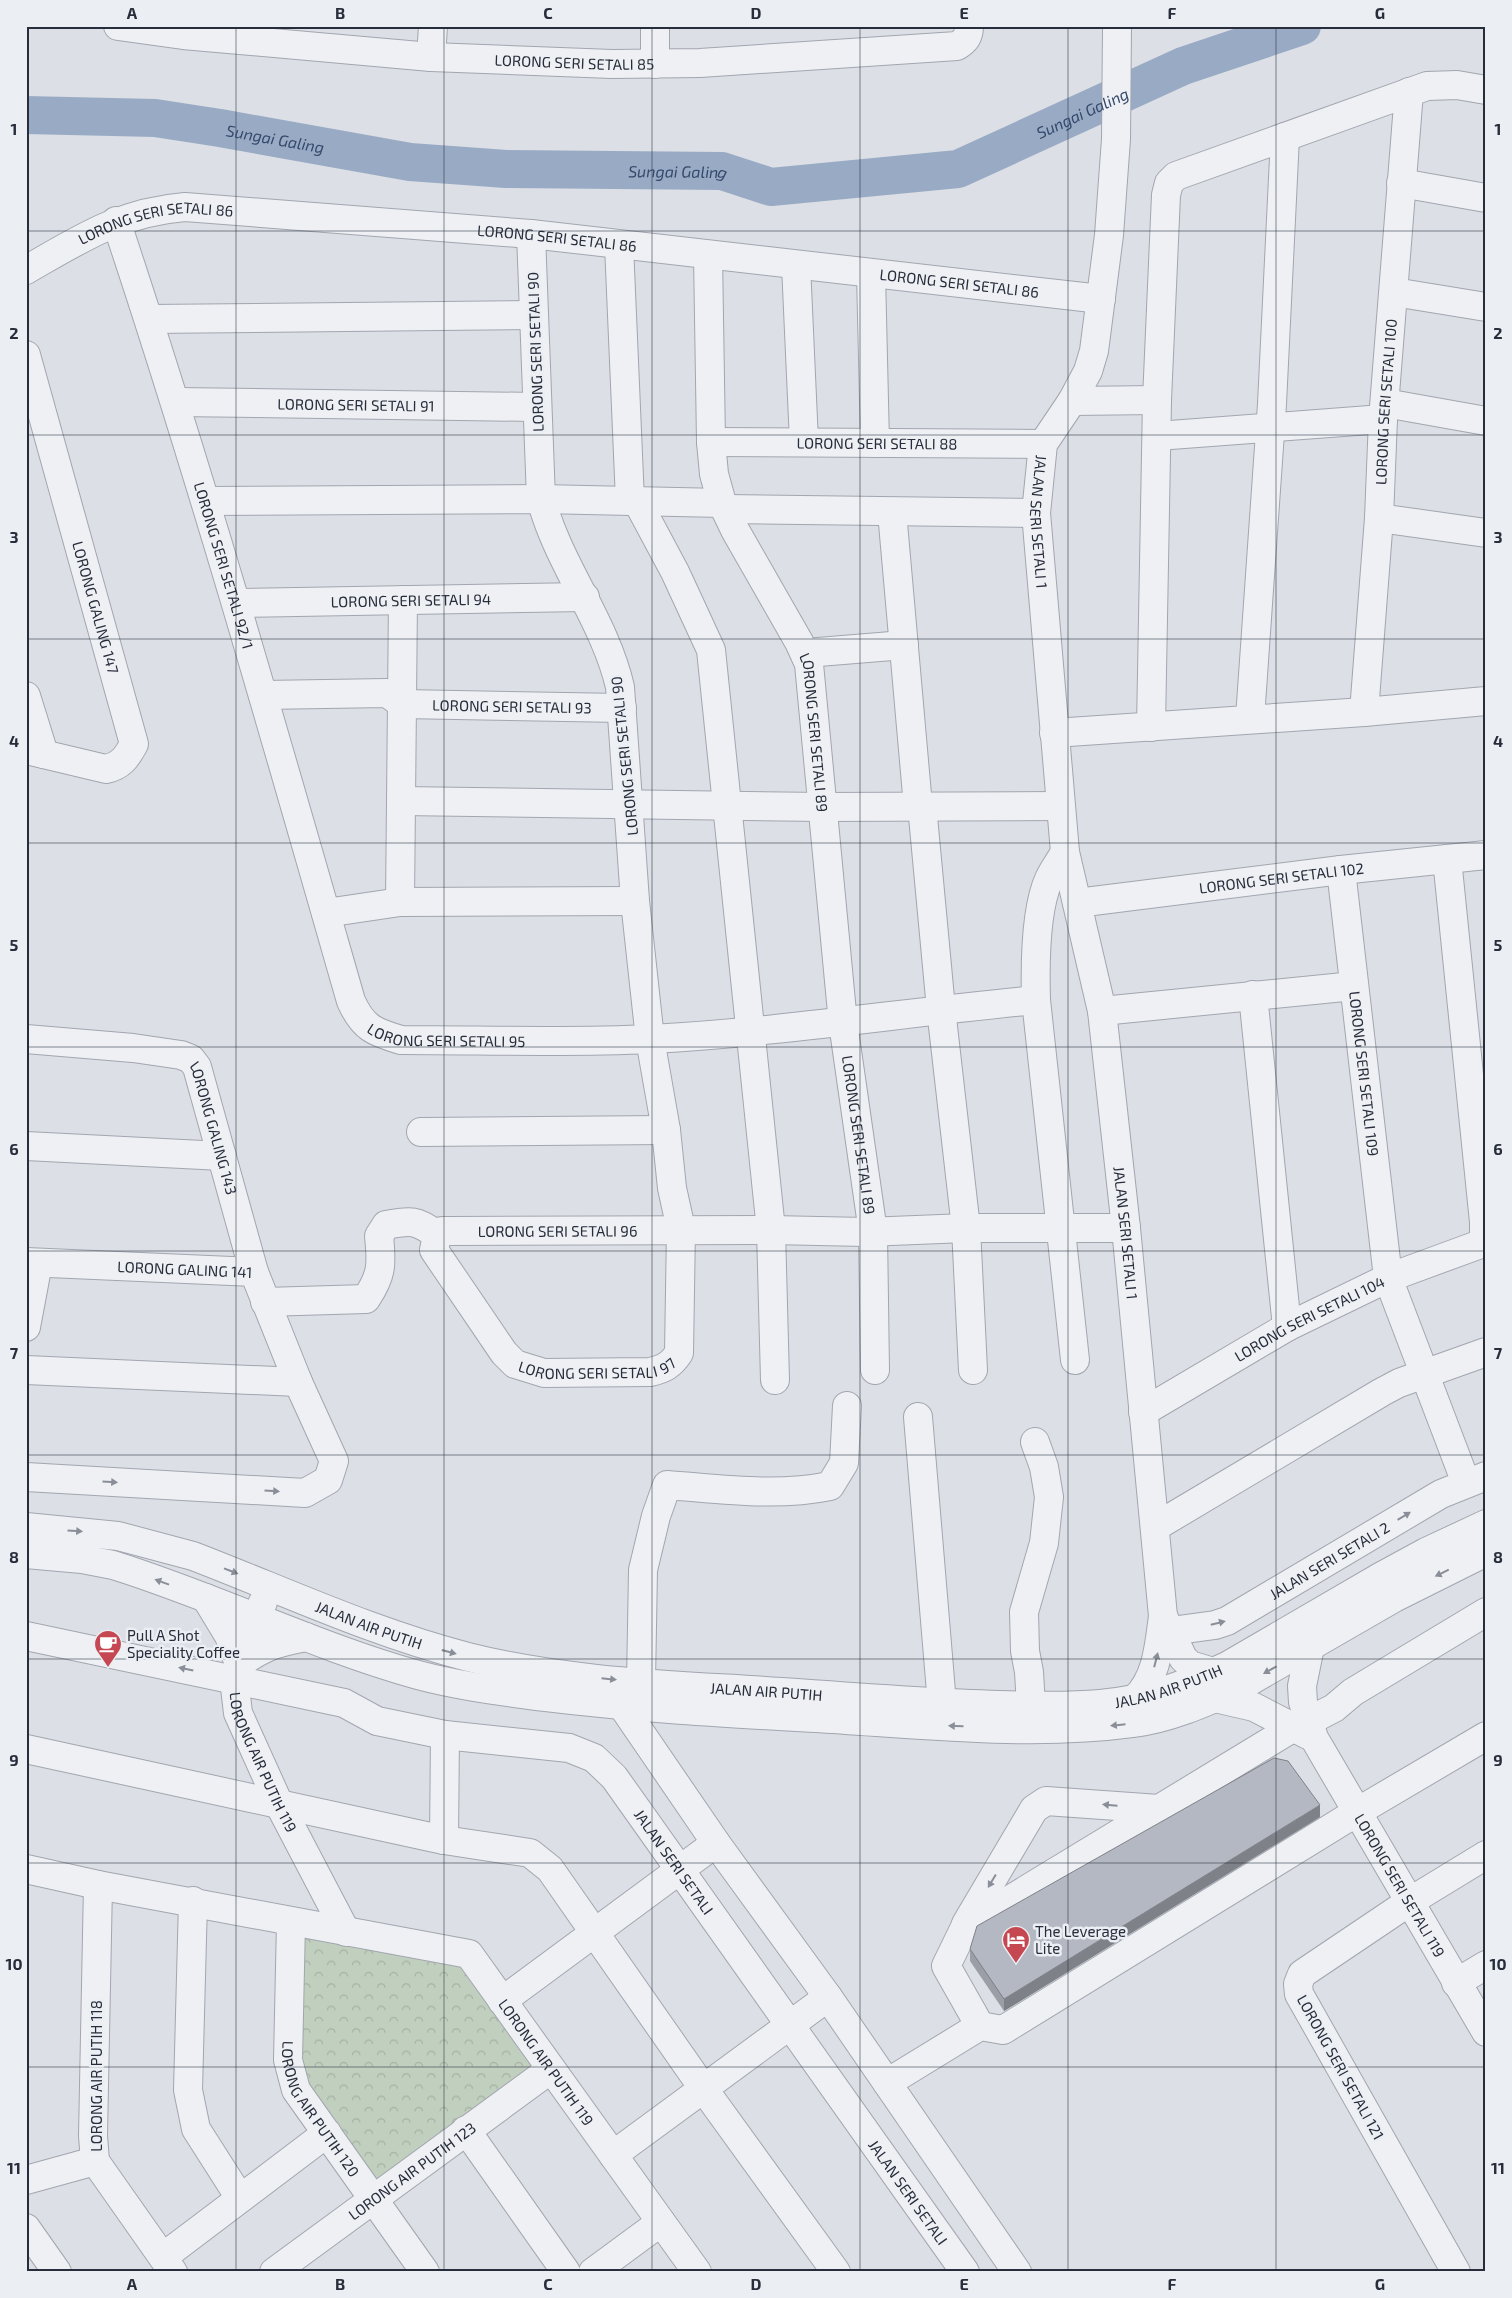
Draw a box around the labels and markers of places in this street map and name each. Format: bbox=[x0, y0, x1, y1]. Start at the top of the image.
place label: Pull A Shot Speciality Coffee bbox=[127, 1626, 240, 1661]
cafe icon: Pull A Shot Speciality Coffee bbox=[93, 1629, 123, 1668]
place label: The Leverage Lite bbox=[1035, 1922, 1126, 1957]
hotel icon: The Leverage Lite bbox=[1001, 1925, 1031, 1964]

